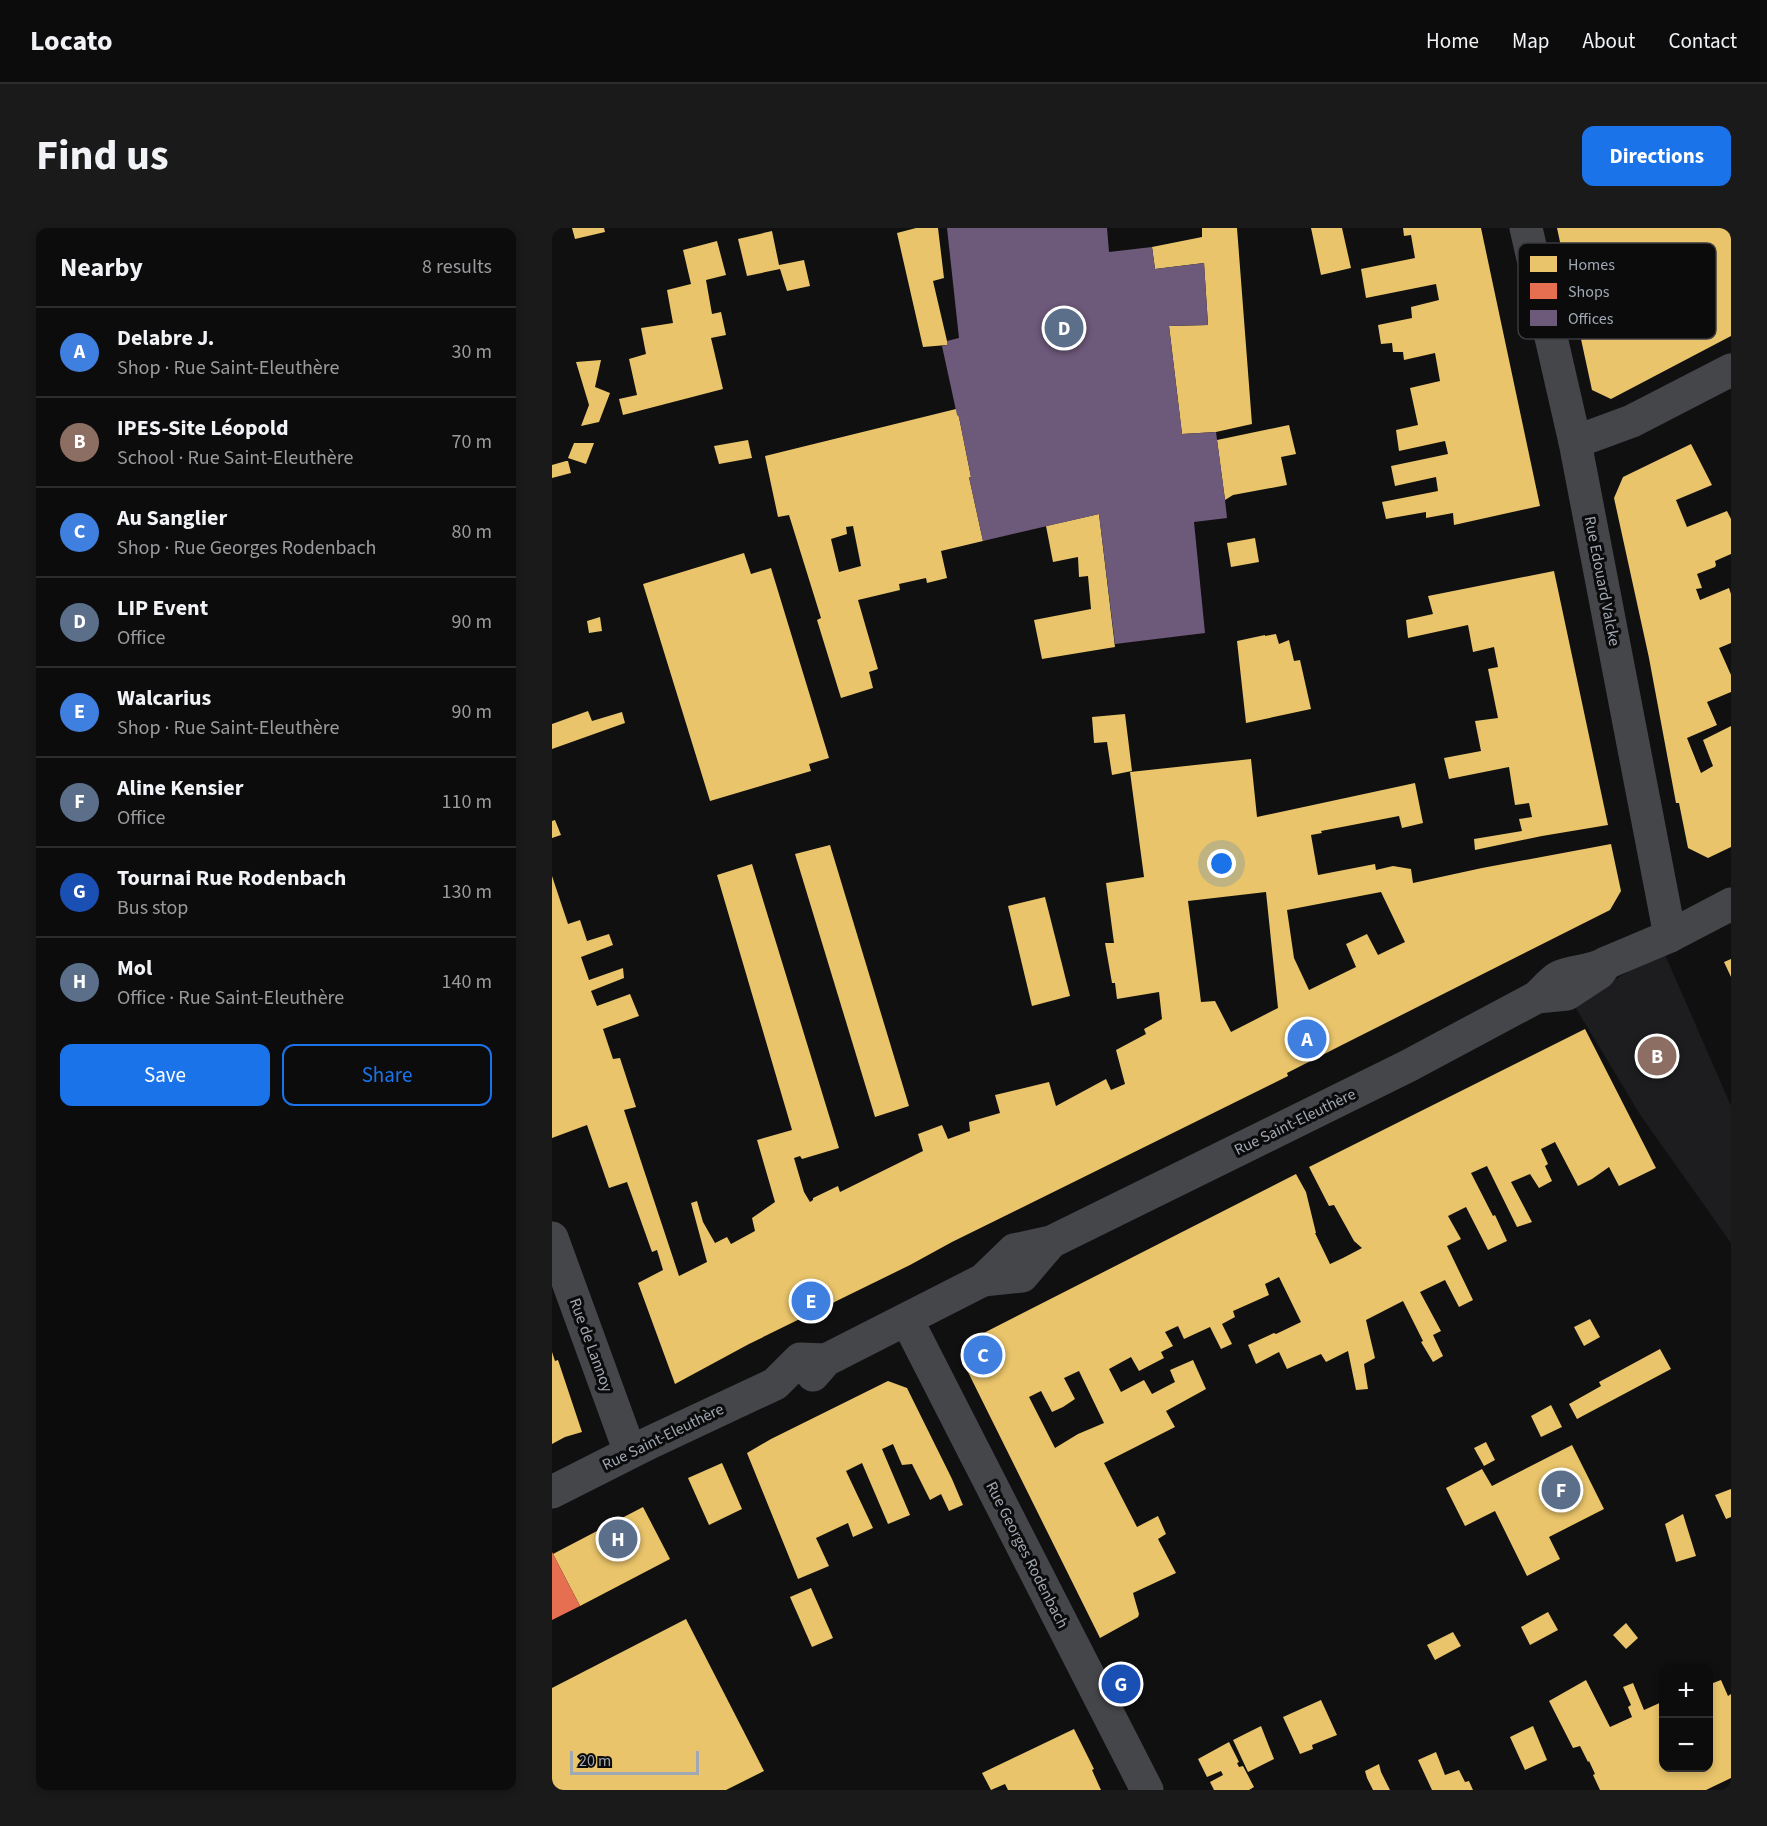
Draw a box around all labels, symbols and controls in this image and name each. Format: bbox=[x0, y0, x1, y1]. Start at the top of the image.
text: Locato bbox=[30, 21, 112, 61]
text: Home bbox=[1426, 26, 1479, 56]
text: Map bbox=[1512, 26, 1550, 56]
text: About bbox=[1583, 26, 1635, 56]
text: Contact bbox=[1668, 26, 1737, 56]
text: Find us bbox=[36, 126, 169, 186]
button: Directions bbox=[1582, 126, 1731, 186]
legend bbox=[1518, 243, 1716, 339]
text: Nearby bbox=[60, 249, 143, 286]
text: 8 results bbox=[422, 253, 492, 281]
text: Homes bbox=[1568, 254, 1615, 276]
text: Shops bbox=[1568, 281, 1610, 303]
pin: D bbox=[1044, 306, 1084, 350]
text: Offices bbox=[1568, 308, 1614, 330]
text: Delabre J. bbox=[117, 322, 214, 354]
text: A bbox=[74, 338, 85, 366]
text: 30 m bbox=[452, 338, 492, 366]
text: Shop · Rue Saint-Eleuthère bbox=[117, 354, 339, 382]
text: IPES-Site Léopold bbox=[117, 412, 289, 444]
text: B bbox=[73, 428, 86, 456]
text: 70 m bbox=[452, 428, 492, 456]
text: School · Rue Saint-Eleuthère bbox=[117, 444, 353, 472]
text: Au Sanglier bbox=[117, 502, 227, 534]
street label: Rue Edouard Valcke bbox=[1579, 514, 1625, 648]
text: C bbox=[74, 518, 85, 546]
text: 80 m bbox=[452, 518, 492, 546]
text: Shop · Rue Georges Rodenbach bbox=[117, 534, 376, 562]
text: LIP Event bbox=[117, 592, 208, 624]
text: D bbox=[73, 608, 86, 636]
text: 90 m bbox=[452, 608, 492, 636]
text: Office bbox=[117, 624, 165, 652]
text: Walcarius bbox=[117, 682, 211, 714]
text: E bbox=[74, 698, 85, 726]
text: 90 m bbox=[452, 698, 492, 726]
text: Shop · Rue Saint-Eleuthère bbox=[117, 714, 339, 742]
text: Aline Kensier bbox=[117, 772, 243, 804]
text: F bbox=[74, 788, 85, 816]
text: 110 m bbox=[442, 788, 492, 816]
text: Office bbox=[117, 804, 165, 832]
your location bbox=[1207, 849, 1236, 878]
text: Tournai Rue Rodenbach bbox=[117, 862, 346, 894]
text: G bbox=[73, 878, 86, 906]
text: 130 m bbox=[442, 878, 492, 906]
text: Bus stop bbox=[117, 894, 188, 922]
text: Mol bbox=[117, 952, 152, 984]
text: H bbox=[73, 968, 86, 996]
text: 140 m bbox=[442, 968, 492, 996]
text: Office · Rue Saint-Eleuthère bbox=[117, 984, 344, 1012]
pin: A bbox=[1288, 1016, 1326, 1062]
pin: B bbox=[1638, 1034, 1676, 1078]
button: Save bbox=[60, 1044, 270, 1106]
button: Share bbox=[282, 1044, 492, 1106]
street label: Rue Saint-Eleuthère bbox=[1231, 1083, 1360, 1161]
pin: E bbox=[792, 1278, 830, 1324]
street label: Rue de Lannoy bbox=[564, 1295, 618, 1395]
pin: C bbox=[964, 1332, 1002, 1378]
street label: Rue Saint-Eleuthère bbox=[599, 1398, 728, 1476]
pin: F bbox=[1542, 1468, 1580, 1512]
street label: Rue Georges Rodenbach bbox=[980, 1478, 1074, 1632]
pin: H bbox=[598, 1516, 638, 1562]
pin: G bbox=[1102, 1662, 1140, 1706]
map controls bbox=[1659, 1664, 1713, 1772]
button: + bbox=[1659, 1664, 1713, 1718]
button: − bbox=[1659, 1718, 1713, 1772]
scale bar bbox=[570, 1748, 699, 1776]
text: 20 m bbox=[579, 1750, 611, 1772]

